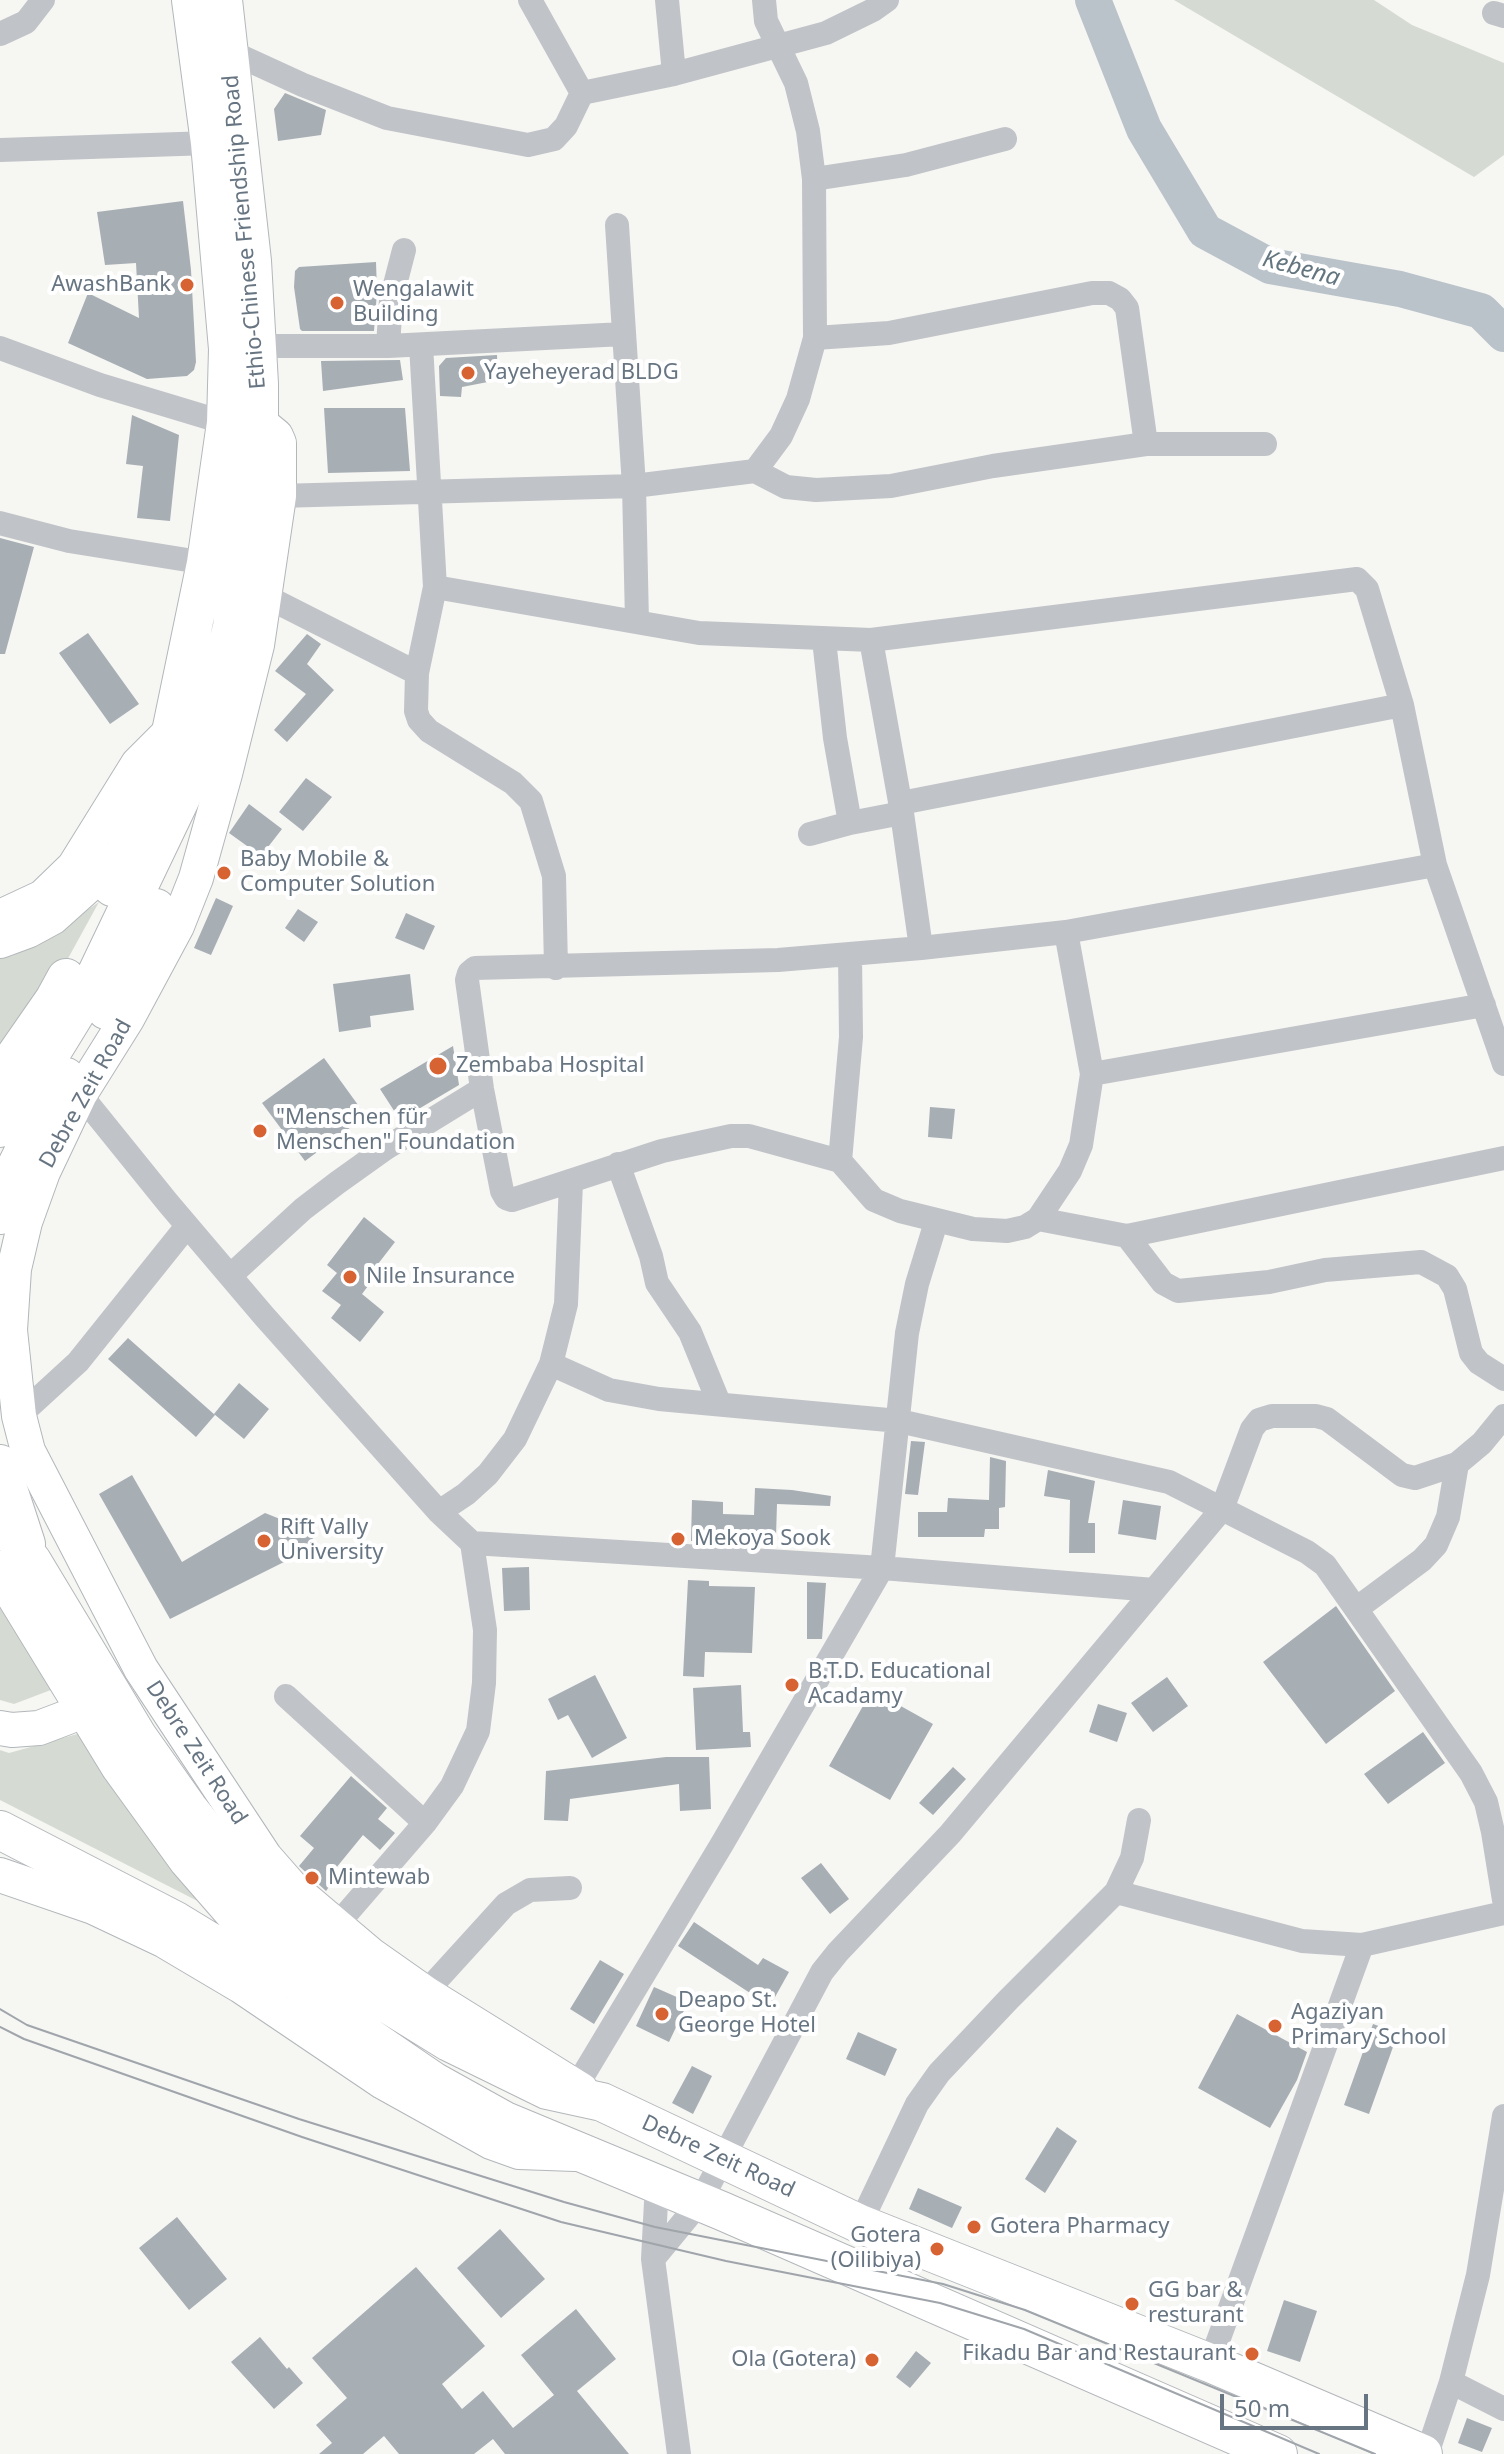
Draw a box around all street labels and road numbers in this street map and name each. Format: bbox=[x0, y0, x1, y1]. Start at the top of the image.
street label: Ethio-Chinese Friendship Road bbox=[218, 74, 272, 390]
street label: Debre Zeit Road bbox=[34, 1015, 138, 1173]
street label: Debre Zeit Road bbox=[140, 1676, 252, 1830]
street label: Debre Zeit Road bbox=[637, 2110, 799, 2204]

